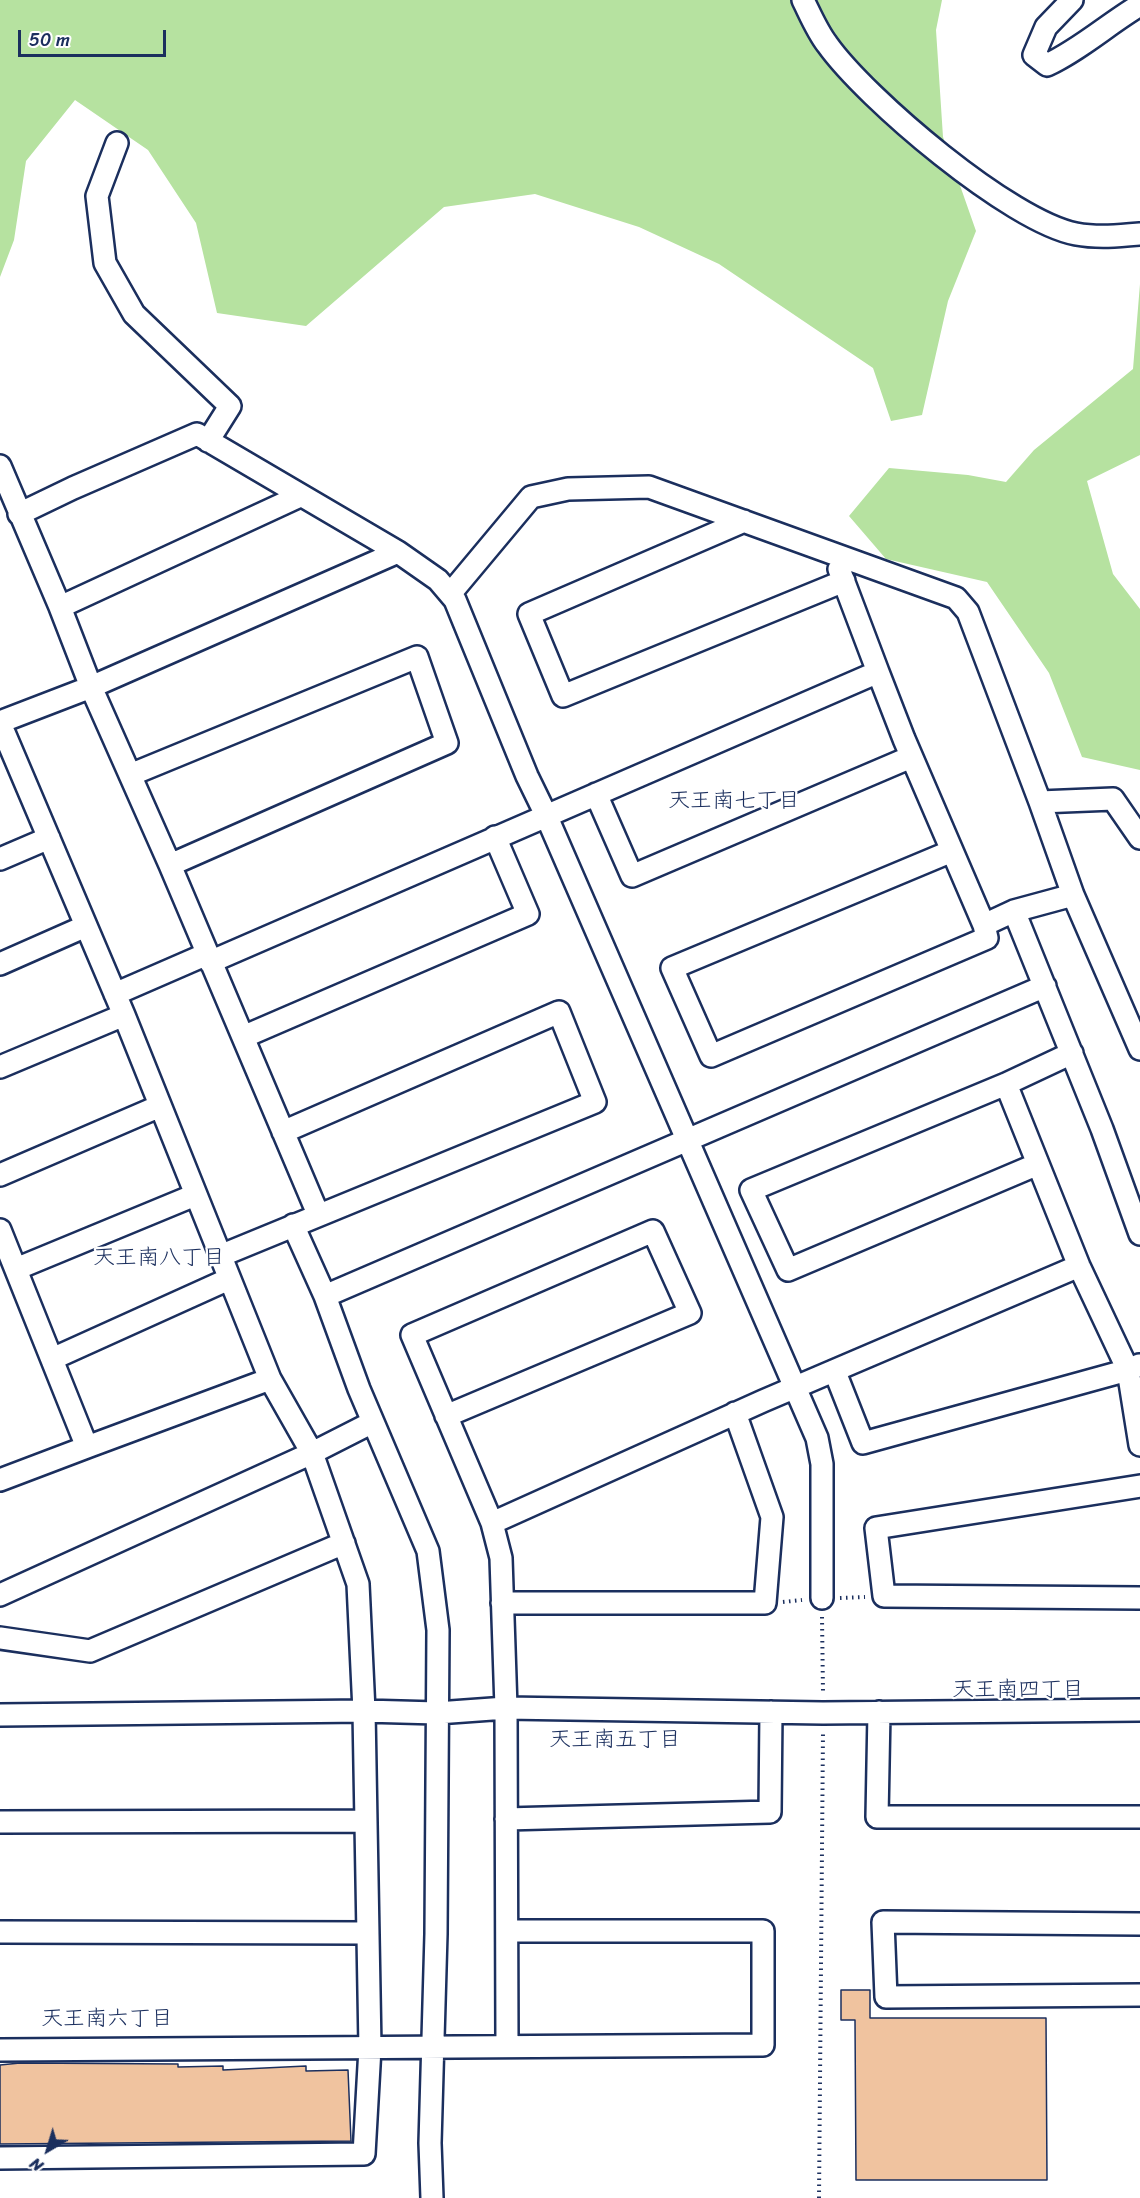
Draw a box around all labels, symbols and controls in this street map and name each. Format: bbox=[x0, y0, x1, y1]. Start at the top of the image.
scale bar bbox=[21, 18, 170, 56]
text: 50 m bbox=[29, 24, 70, 56]
district label: 天王南七丁目 bbox=[668, 788, 800, 814]
district label: 天王南八丁目 bbox=[93, 1245, 225, 1271]
district label: 天王南四丁目 bbox=[952, 1677, 1084, 1703]
district label: 天王南五丁目 bbox=[549, 1727, 681, 1753]
district label: 天王南六丁目 bbox=[41, 2006, 173, 2032]
north arrow bbox=[18, 2120, 78, 2180]
text: N bbox=[23, 2150, 50, 2179]

